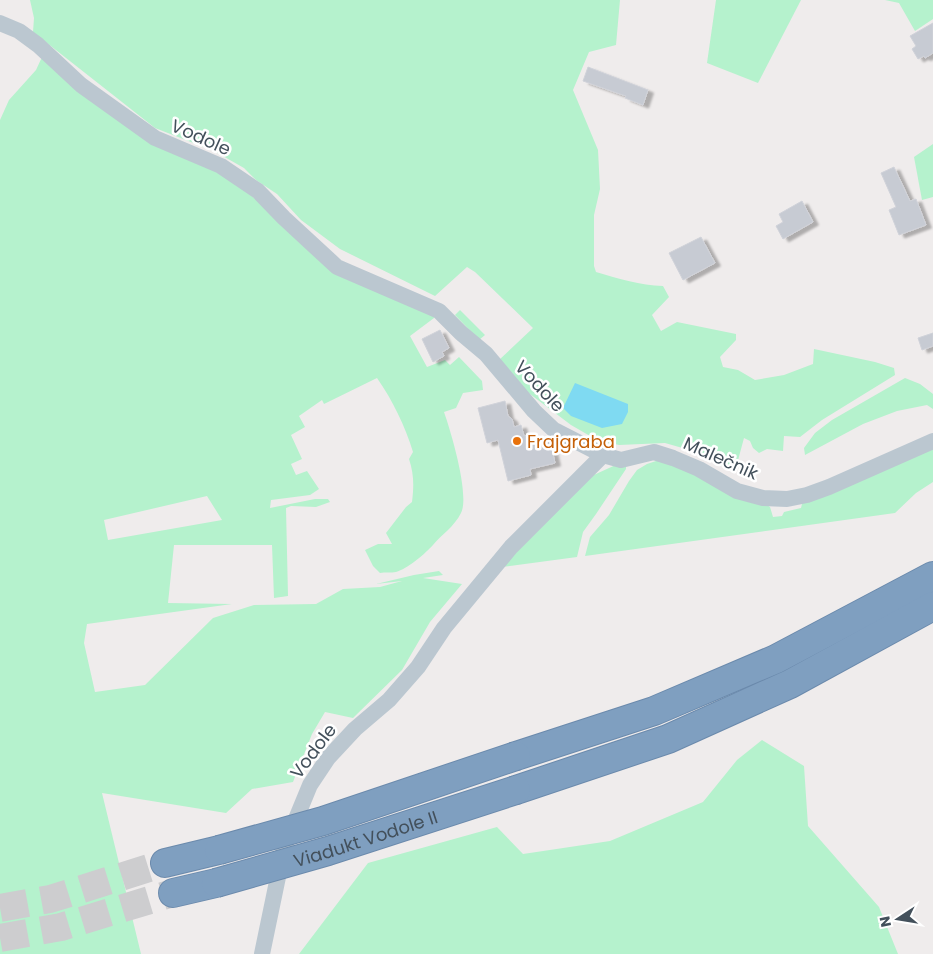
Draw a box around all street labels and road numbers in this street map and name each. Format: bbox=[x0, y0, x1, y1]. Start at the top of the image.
street label: Vodole bbox=[167, 113, 235, 161]
street label: Vodole bbox=[509, 354, 571, 418]
street label: Malečnik bbox=[680, 430, 763, 486]
street label: Vodole bbox=[284, 718, 342, 784]
street label: Viadukt Vodole II bbox=[291, 804, 441, 873]

